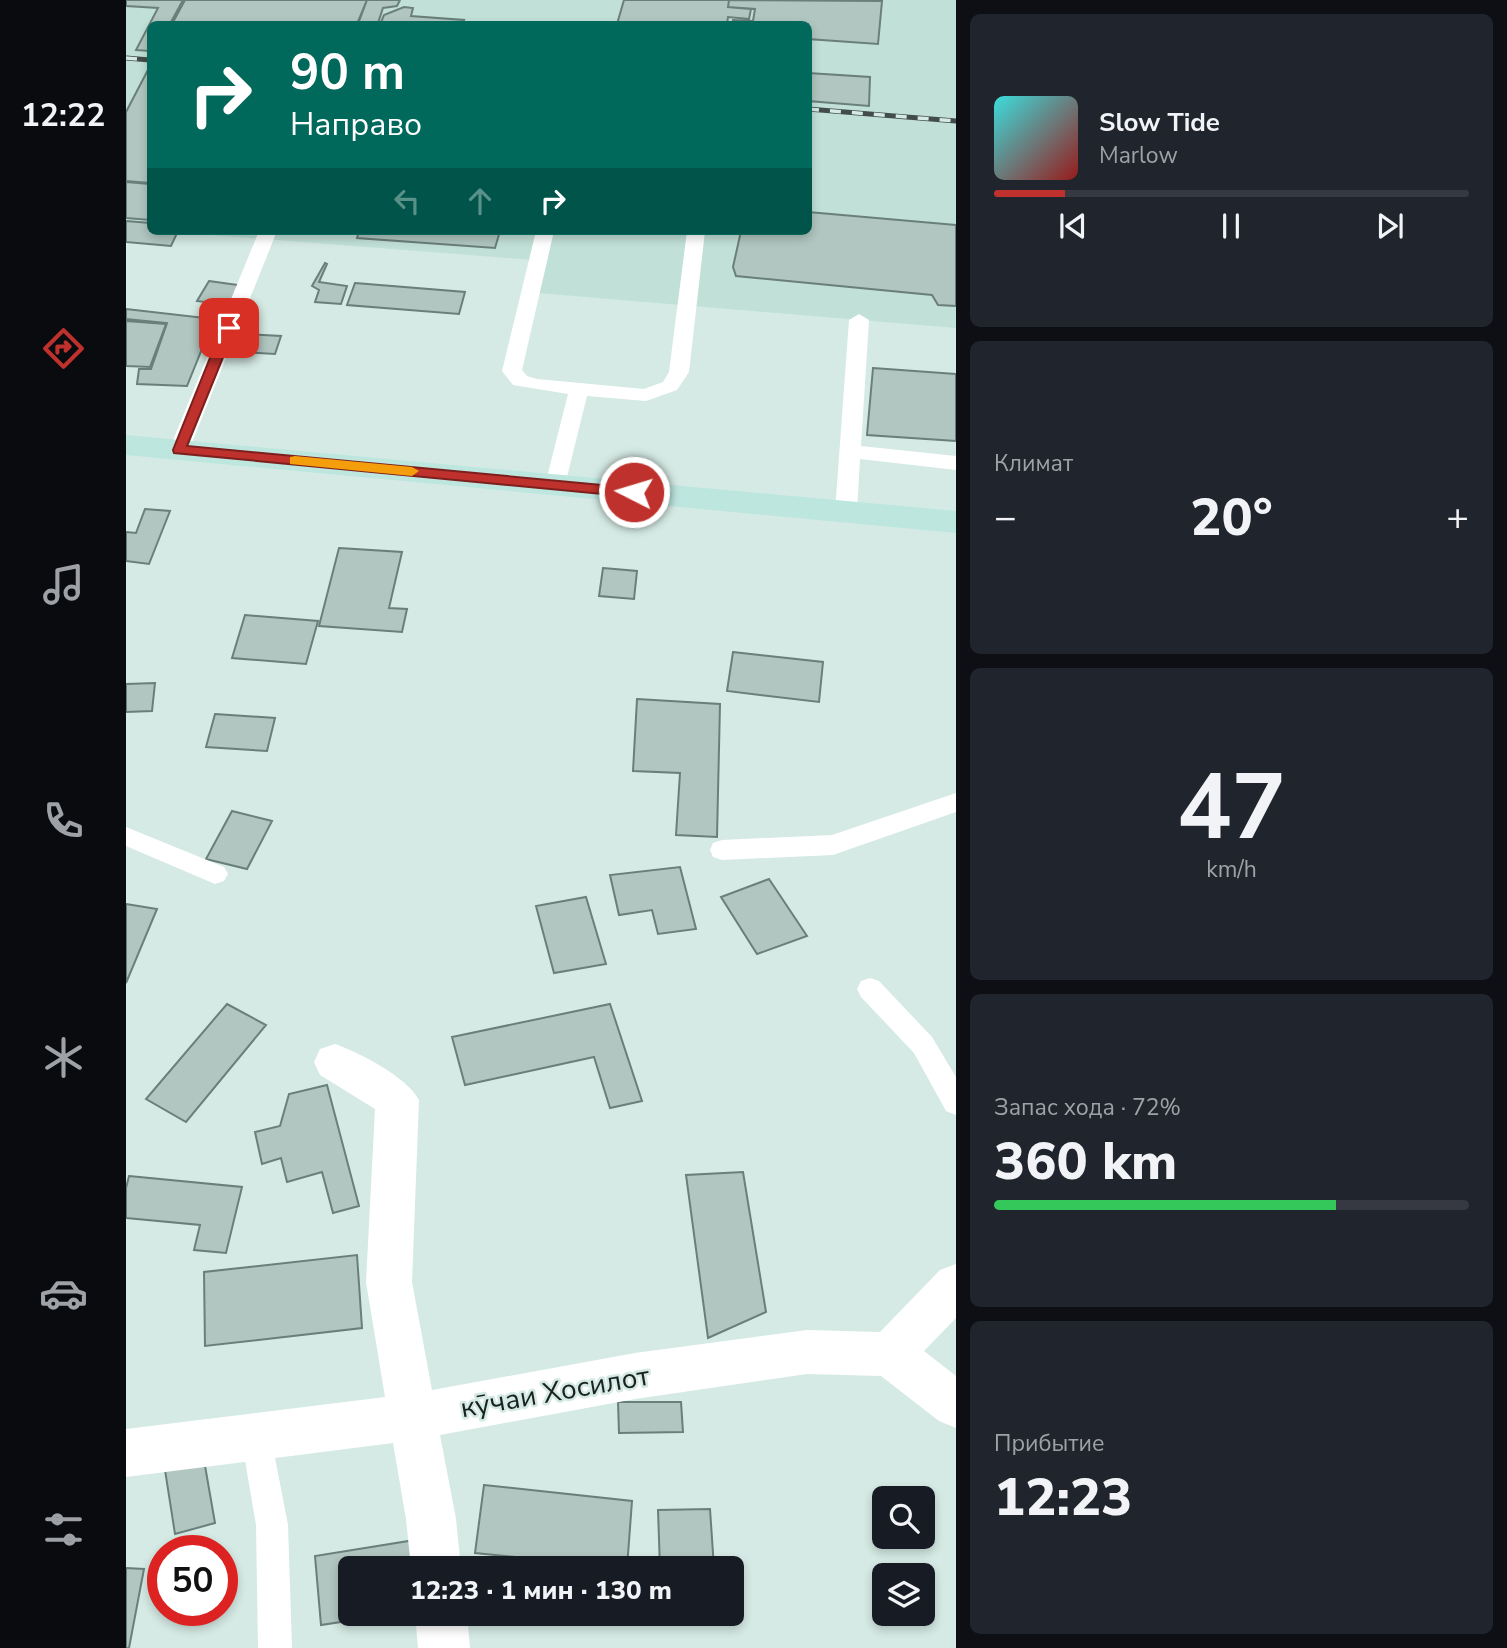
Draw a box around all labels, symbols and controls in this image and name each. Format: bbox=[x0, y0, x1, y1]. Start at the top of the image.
text: 90 m bbox=[290, 39, 405, 106]
icon: right bbox=[175, 49, 266, 140]
text: 12:22 bbox=[21, 94, 105, 137]
text: Направо bbox=[290, 103, 422, 146]
text: Slow Tide bbox=[1099, 105, 1220, 140]
text: Marlow bbox=[1099, 140, 1178, 171]
icon: left bbox=[388, 182, 426, 220]
icon: ahead bbox=[461, 182, 499, 220]
icon: right bbox=[534, 182, 572, 220]
icon: previous bbox=[1054, 207, 1092, 245]
icon: pause bbox=[1212, 207, 1250, 245]
icon: next bbox=[1371, 207, 1409, 245]
pin bbox=[199, 298, 259, 358]
icon: arrive bbox=[210, 309, 248, 347]
icon: directions bbox=[39, 324, 88, 373]
text: Климат bbox=[994, 448, 1073, 479]
position arrow bbox=[597, 455, 671, 529]
text: 20° bbox=[1190, 482, 1273, 553]
text: − bbox=[994, 492, 1017, 543]
text: + bbox=[1446, 492, 1469, 543]
icon: music bbox=[39, 560, 88, 609]
text: 47 bbox=[1177, 746, 1286, 870]
icon: phone bbox=[39, 796, 88, 845]
text: km/h bbox=[1206, 854, 1257, 885]
icon: climate bbox=[39, 1033, 88, 1082]
text: Запас хода · 72% bbox=[994, 1092, 1181, 1123]
text: 360 km bbox=[994, 1126, 1177, 1197]
icon: car bbox=[39, 1269, 88, 1318]
street label: кӯчаи Хосилот bbox=[457, 1357, 653, 1427]
text: Прибытие bbox=[994, 1428, 1104, 1459]
text: 12:23 bbox=[994, 1462, 1132, 1533]
map controls bbox=[872, 1486, 935, 1626]
button: search bbox=[872, 1486, 935, 1549]
icon: filters bbox=[39, 1505, 88, 1554]
speed limit sign: 50 bbox=[147, 1535, 238, 1626]
button: layers bbox=[872, 1563, 935, 1626]
text: 12:23 · 1 мин · 130 m bbox=[410, 1573, 672, 1608]

